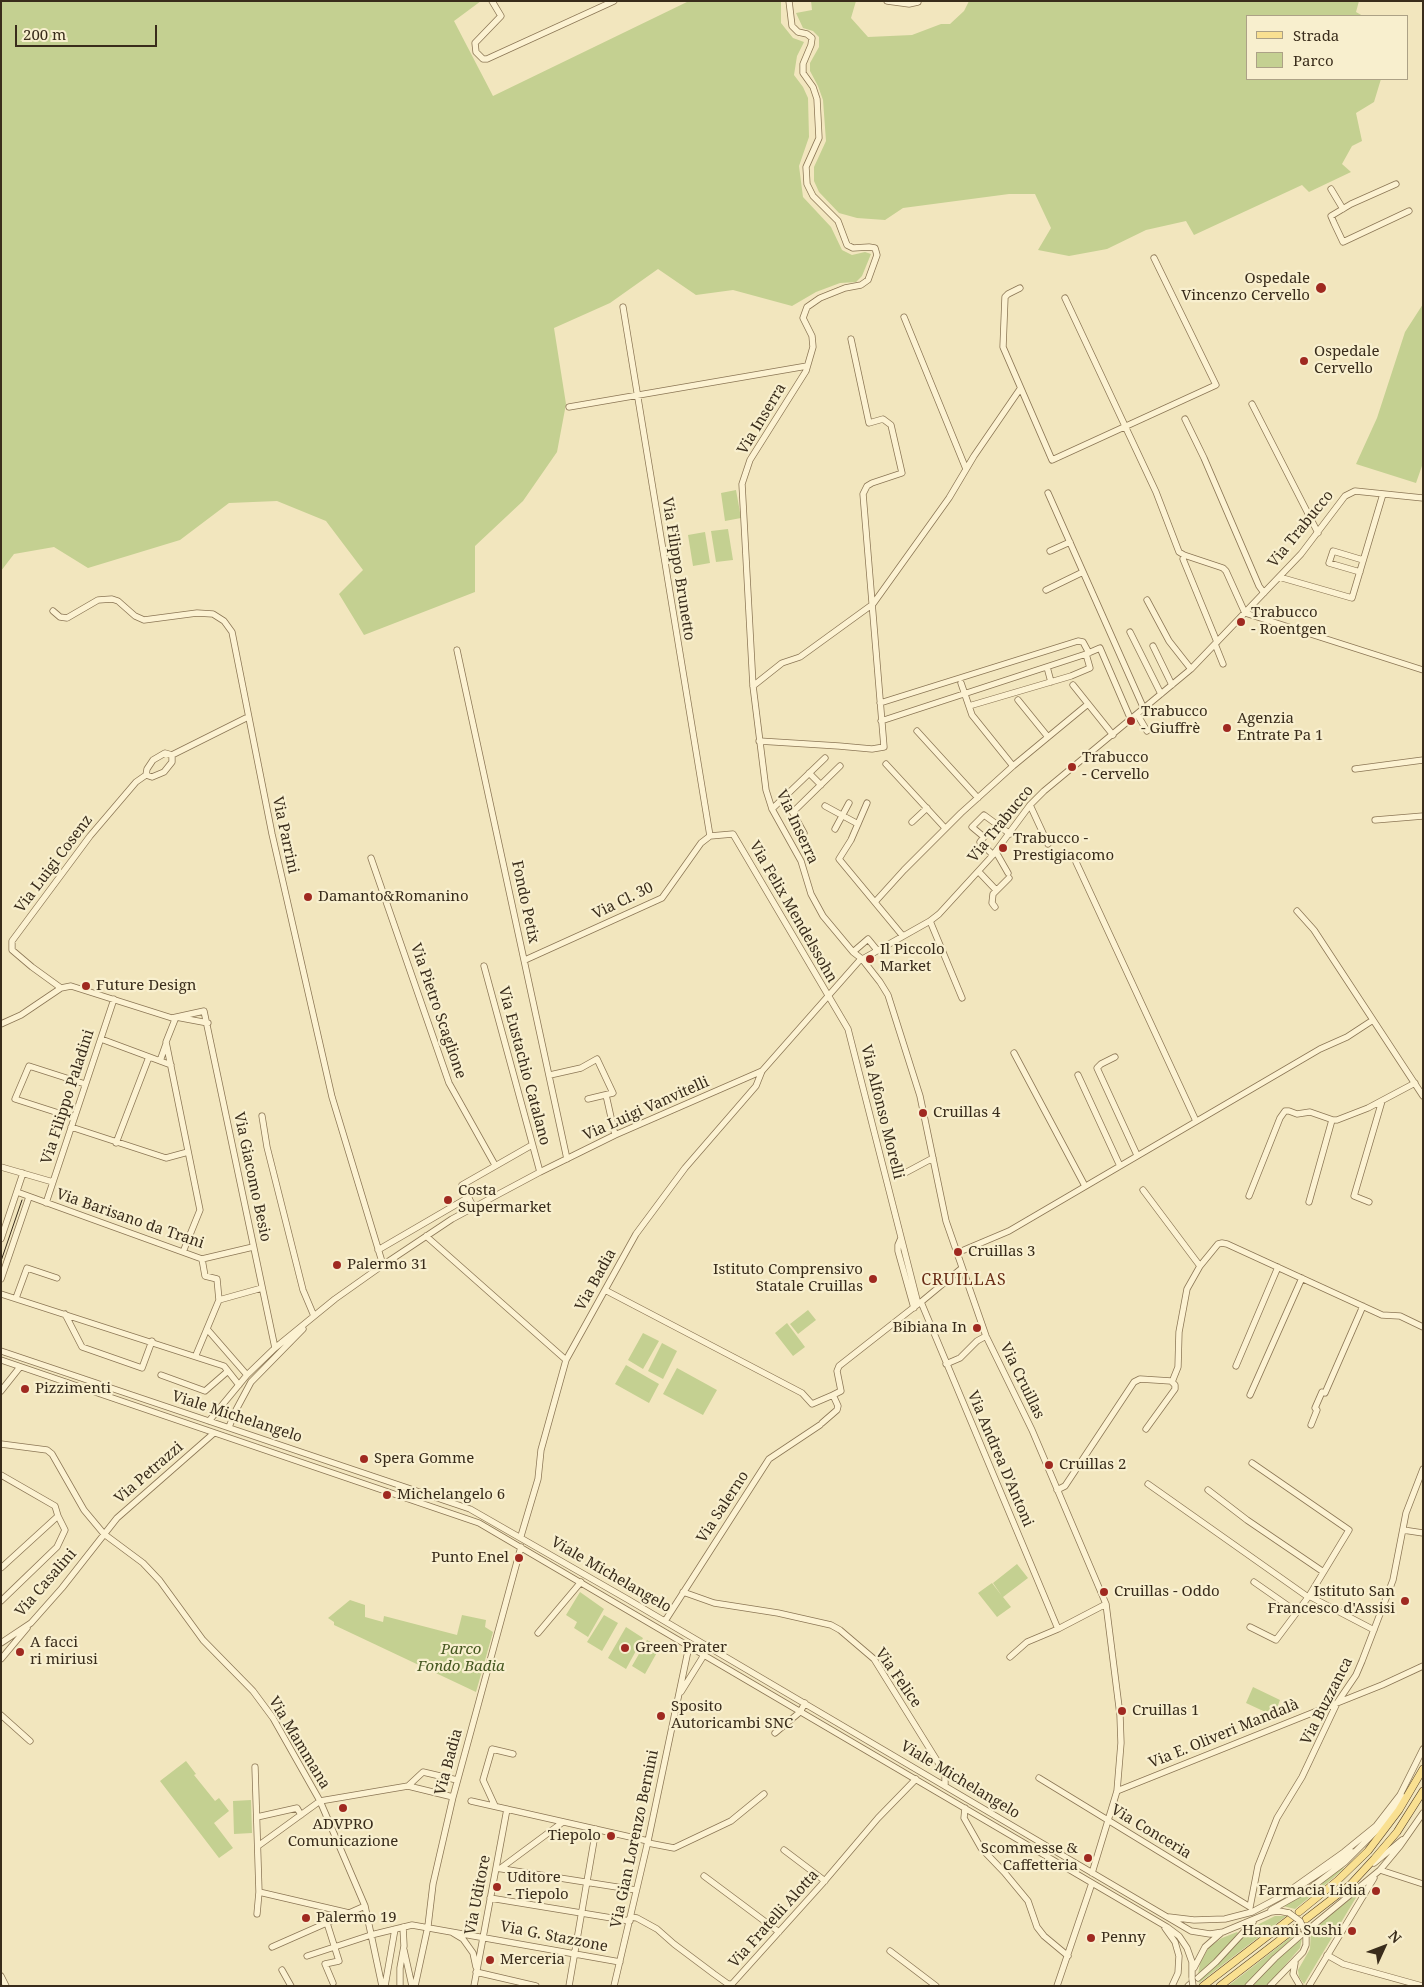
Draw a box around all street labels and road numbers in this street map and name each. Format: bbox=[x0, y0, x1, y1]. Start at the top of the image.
street label: Via Inserra bbox=[734, 380, 790, 458]
street label: Via Trabucco bbox=[1264, 487, 1338, 571]
street label: Via Filippo Brunetto bbox=[658, 496, 698, 642]
street label: Via Trabucco bbox=[964, 782, 1038, 866]
street label: Via Inserra bbox=[772, 787, 822, 867]
street label: Via Parrini bbox=[268, 795, 302, 875]
street label: Via Luigi Cosenz bbox=[11, 812, 97, 916]
street label: Via Felix Mendelssohn bbox=[745, 838, 841, 986]
street label: Fondo Petix bbox=[507, 859, 543, 945]
street label: Via Cl. 30 bbox=[590, 879, 656, 923]
street label: Via Pietro Scaglione bbox=[406, 941, 470, 1081]
street label: Via Eustachio Catalano bbox=[494, 985, 554, 1147]
street label: Via Filippo Paladini bbox=[38, 1027, 98, 1167]
street label: Via Alfonso Morelli bbox=[857, 1043, 907, 1181]
street label: Via Luigi Vanvitelli bbox=[580, 1073, 712, 1145]
street label: Via Giacomo Besio bbox=[229, 1111, 275, 1243]
street label: Via Barisano da Trani bbox=[54, 1185, 206, 1253]
street label: Via Badia bbox=[572, 1246, 620, 1314]
street label: Via Cruillas bbox=[996, 1340, 1048, 1422]
street label: Viale Michelangelo bbox=[170, 1387, 304, 1447]
street label: Via Andrea D'Antoni bbox=[963, 1388, 1037, 1530]
street label: Via Petrazzi bbox=[111, 1438, 187, 1508]
street label: Via Salerno bbox=[693, 1468, 753, 1546]
street label: Viale Michelangelo bbox=[548, 1533, 674, 1617]
street label: Via Casalini bbox=[12, 1545, 80, 1621]
street label: Via Felice bbox=[871, 1645, 925, 1711]
street label: Via Buzzanca bbox=[1297, 1654, 1357, 1748]
street label: Via Mammana bbox=[264, 1693, 334, 1793]
street label: Via E. Oliveri Mandalà bbox=[1146, 1696, 1302, 1772]
street label: Via Badia bbox=[432, 1727, 466, 1797]
street label: Viale Michelangelo bbox=[897, 1737, 1023, 1823]
street label: Via Gian Lorenzo Bernini bbox=[607, 1748, 663, 1930]
street label: Via Conceria bbox=[1108, 1801, 1194, 1863]
street label: Via Uditore bbox=[461, 1853, 495, 1937]
street label: Via Fratelli Alotta bbox=[725, 1866, 823, 1972]
street label: Via G. Stazzone bbox=[499, 1918, 609, 1956]

